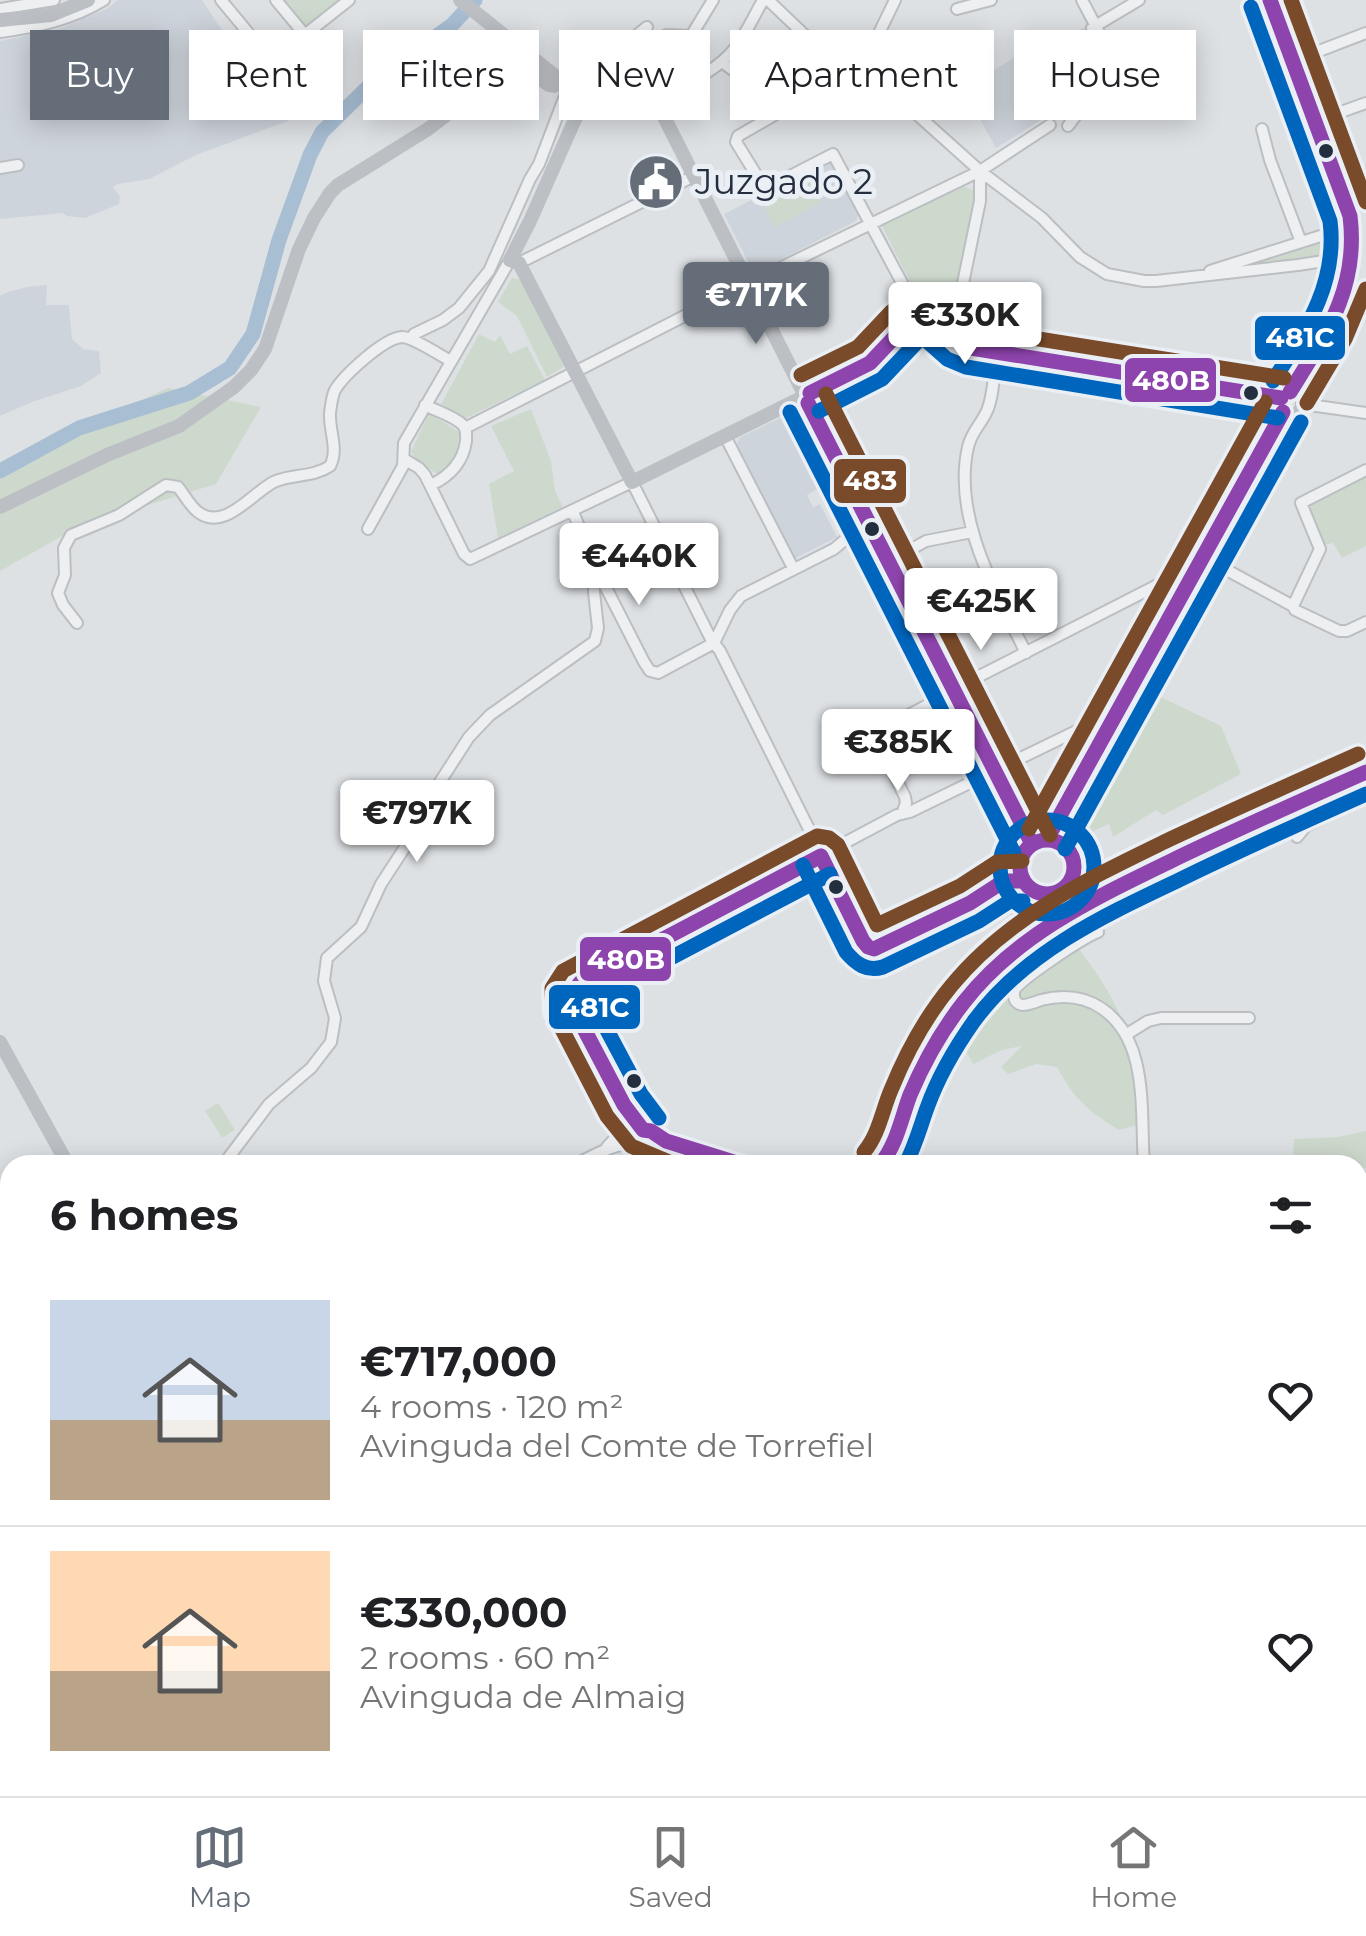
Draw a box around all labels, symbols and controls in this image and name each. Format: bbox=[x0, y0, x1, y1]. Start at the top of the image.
chip: Buy bbox=[30, 30, 169, 120]
chip: Rent bbox=[189, 30, 343, 120]
chip: Filters bbox=[363, 30, 539, 120]
chip: New bbox=[559, 30, 710, 120]
chip: Apartment bbox=[730, 30, 994, 120]
chip: House bbox=[1014, 30, 1196, 120]
unlabelled marker bbox=[1316, 141, 1336, 161]
public building icon: Juzgado 2 bbox=[626, 152, 686, 212]
place label: Juzgado 2 bbox=[694, 160, 873, 203]
pin: €717K bbox=[686, 262, 826, 347]
text: €717K bbox=[705, 275, 807, 314]
pin: €330K bbox=[895, 282, 1035, 367]
text: €330K bbox=[910, 295, 1020, 334]
line badge: 481C bbox=[1253, 314, 1347, 362]
text: 481C bbox=[1265, 320, 1335, 354]
line badge: 480B bbox=[1123, 356, 1218, 404]
text: 480B bbox=[1132, 363, 1210, 397]
unlabelled marker bbox=[1241, 383, 1261, 403]
line badge: 483 bbox=[832, 457, 908, 505]
text: 483 bbox=[843, 463, 897, 497]
unlabelled marker bbox=[862, 519, 882, 539]
pin: €440K bbox=[569, 523, 709, 608]
text: €440K bbox=[581, 536, 697, 575]
pin: €425K bbox=[911, 568, 1051, 653]
text: €425K bbox=[926, 581, 1036, 620]
pin: €385K bbox=[828, 709, 968, 794]
text: €385K bbox=[844, 722, 952, 761]
pin: €797K bbox=[347, 780, 487, 865]
text: €797K bbox=[362, 793, 472, 832]
unlabelled marker bbox=[826, 877, 846, 897]
line badge: 480B bbox=[578, 935, 673, 983]
text: 480B bbox=[587, 942, 665, 976]
line badge: 481C bbox=[547, 983, 642, 1031]
text: 481C bbox=[560, 990, 630, 1024]
unlabelled marker bbox=[624, 1071, 644, 1091]
icon: filters bbox=[1263, 1188, 1318, 1243]
text: 6 homes bbox=[50, 1189, 238, 1241]
text: €717,000 bbox=[360, 1335, 557, 1387]
icon: home bbox=[130, 1340, 250, 1460]
icon: heart bbox=[1263, 1373, 1318, 1428]
text: 4 rooms · 120 m² bbox=[360, 1387, 623, 1426]
text: Avinguda del Comte de Torrefiel bbox=[360, 1426, 874, 1465]
text: €330,000 bbox=[360, 1586, 568, 1638]
icon: home bbox=[130, 1591, 250, 1711]
icon: heart bbox=[1263, 1624, 1318, 1679]
text: 2 rooms · 60 m² bbox=[360, 1638, 610, 1677]
text: Avinguda de Almaig bbox=[360, 1677, 686, 1716]
tab: Map bbox=[189, 1820, 251, 1914]
tab: Saved bbox=[629, 1820, 713, 1914]
tab: Home bbox=[1090, 1820, 1177, 1914]

